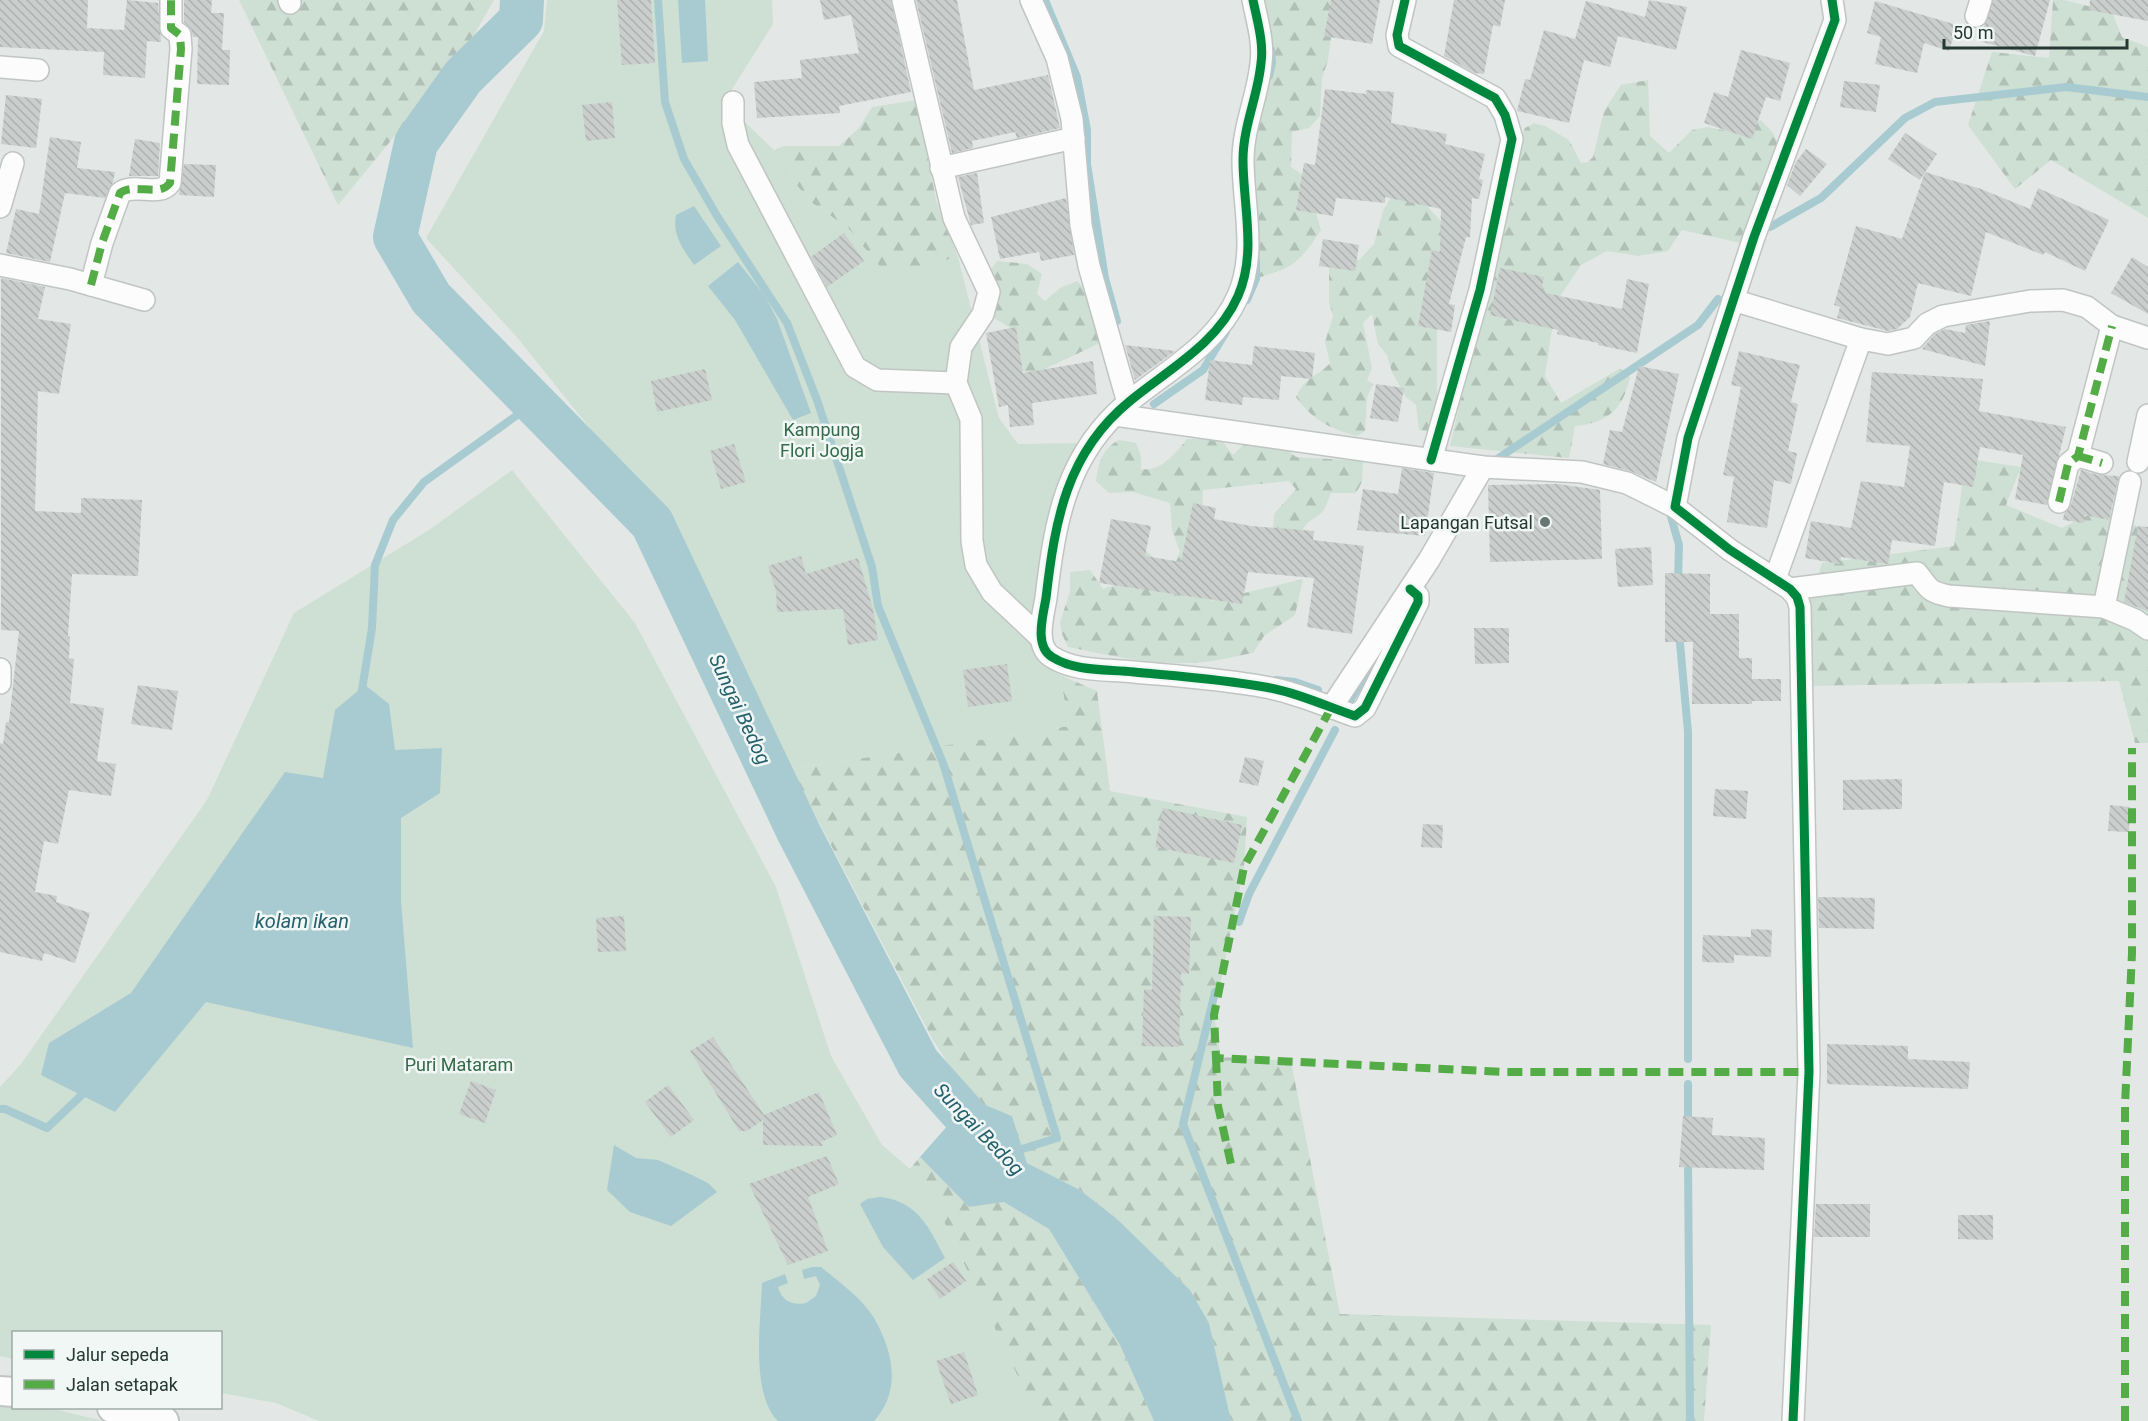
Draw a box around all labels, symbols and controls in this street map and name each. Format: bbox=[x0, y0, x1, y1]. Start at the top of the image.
scale bar bbox=[1944, 12, 2127, 50]
text: 50 m bbox=[1953, 22, 1993, 43]
park label: Kampung Flori Jogja bbox=[780, 419, 864, 461]
place label: Lapangan Futsal bbox=[1400, 512, 1533, 533]
marker: Lapangan Futsal bbox=[1538, 515, 1552, 529]
water label: Sungai Bedog bbox=[704, 650, 776, 768]
water label: kolam ikan bbox=[255, 909, 349, 933]
park label: Puri Mataram bbox=[405, 1054, 513, 1075]
water label: Sungai Bedog bbox=[929, 1078, 1029, 1180]
legend bbox=[12, 1331, 222, 1409]
text: Jalur sepeda bbox=[66, 1344, 169, 1365]
text: Jalan setapak bbox=[66, 1374, 179, 1395]

